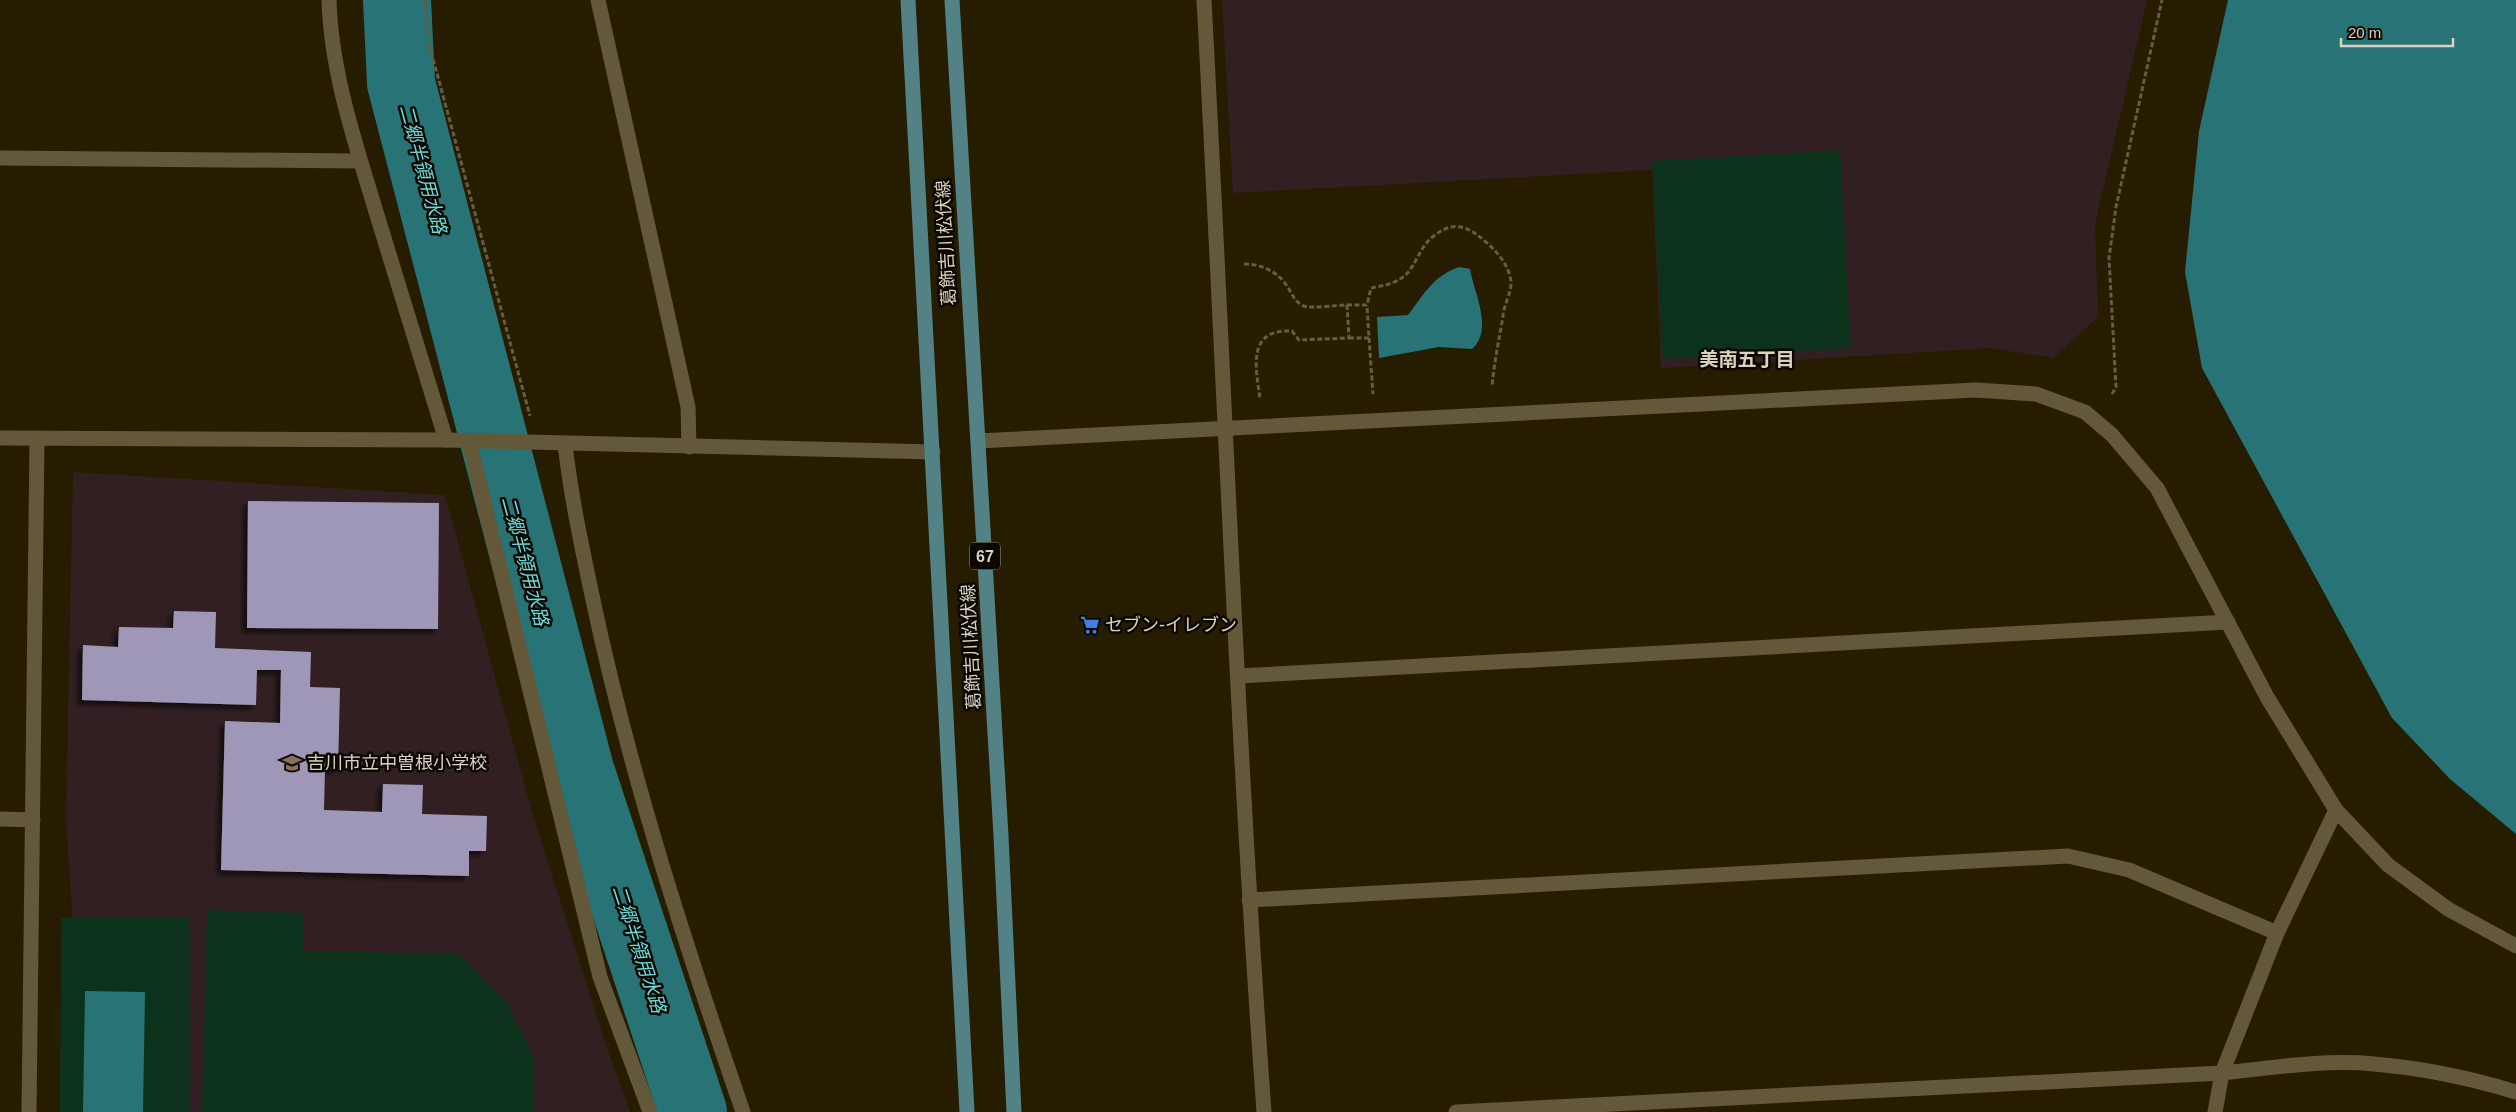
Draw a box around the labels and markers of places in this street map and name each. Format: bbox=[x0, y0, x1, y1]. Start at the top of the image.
supermarket icon: セブン-イレブン bbox=[1079, 614, 1101, 636]
place label: セブン-イレブン bbox=[1105, 615, 1237, 635]
school or university icon: 吉川市立中曽根小学校 bbox=[281, 752, 303, 774]
place label: 吉川市立中曽根小学校 bbox=[307, 753, 487, 773]

